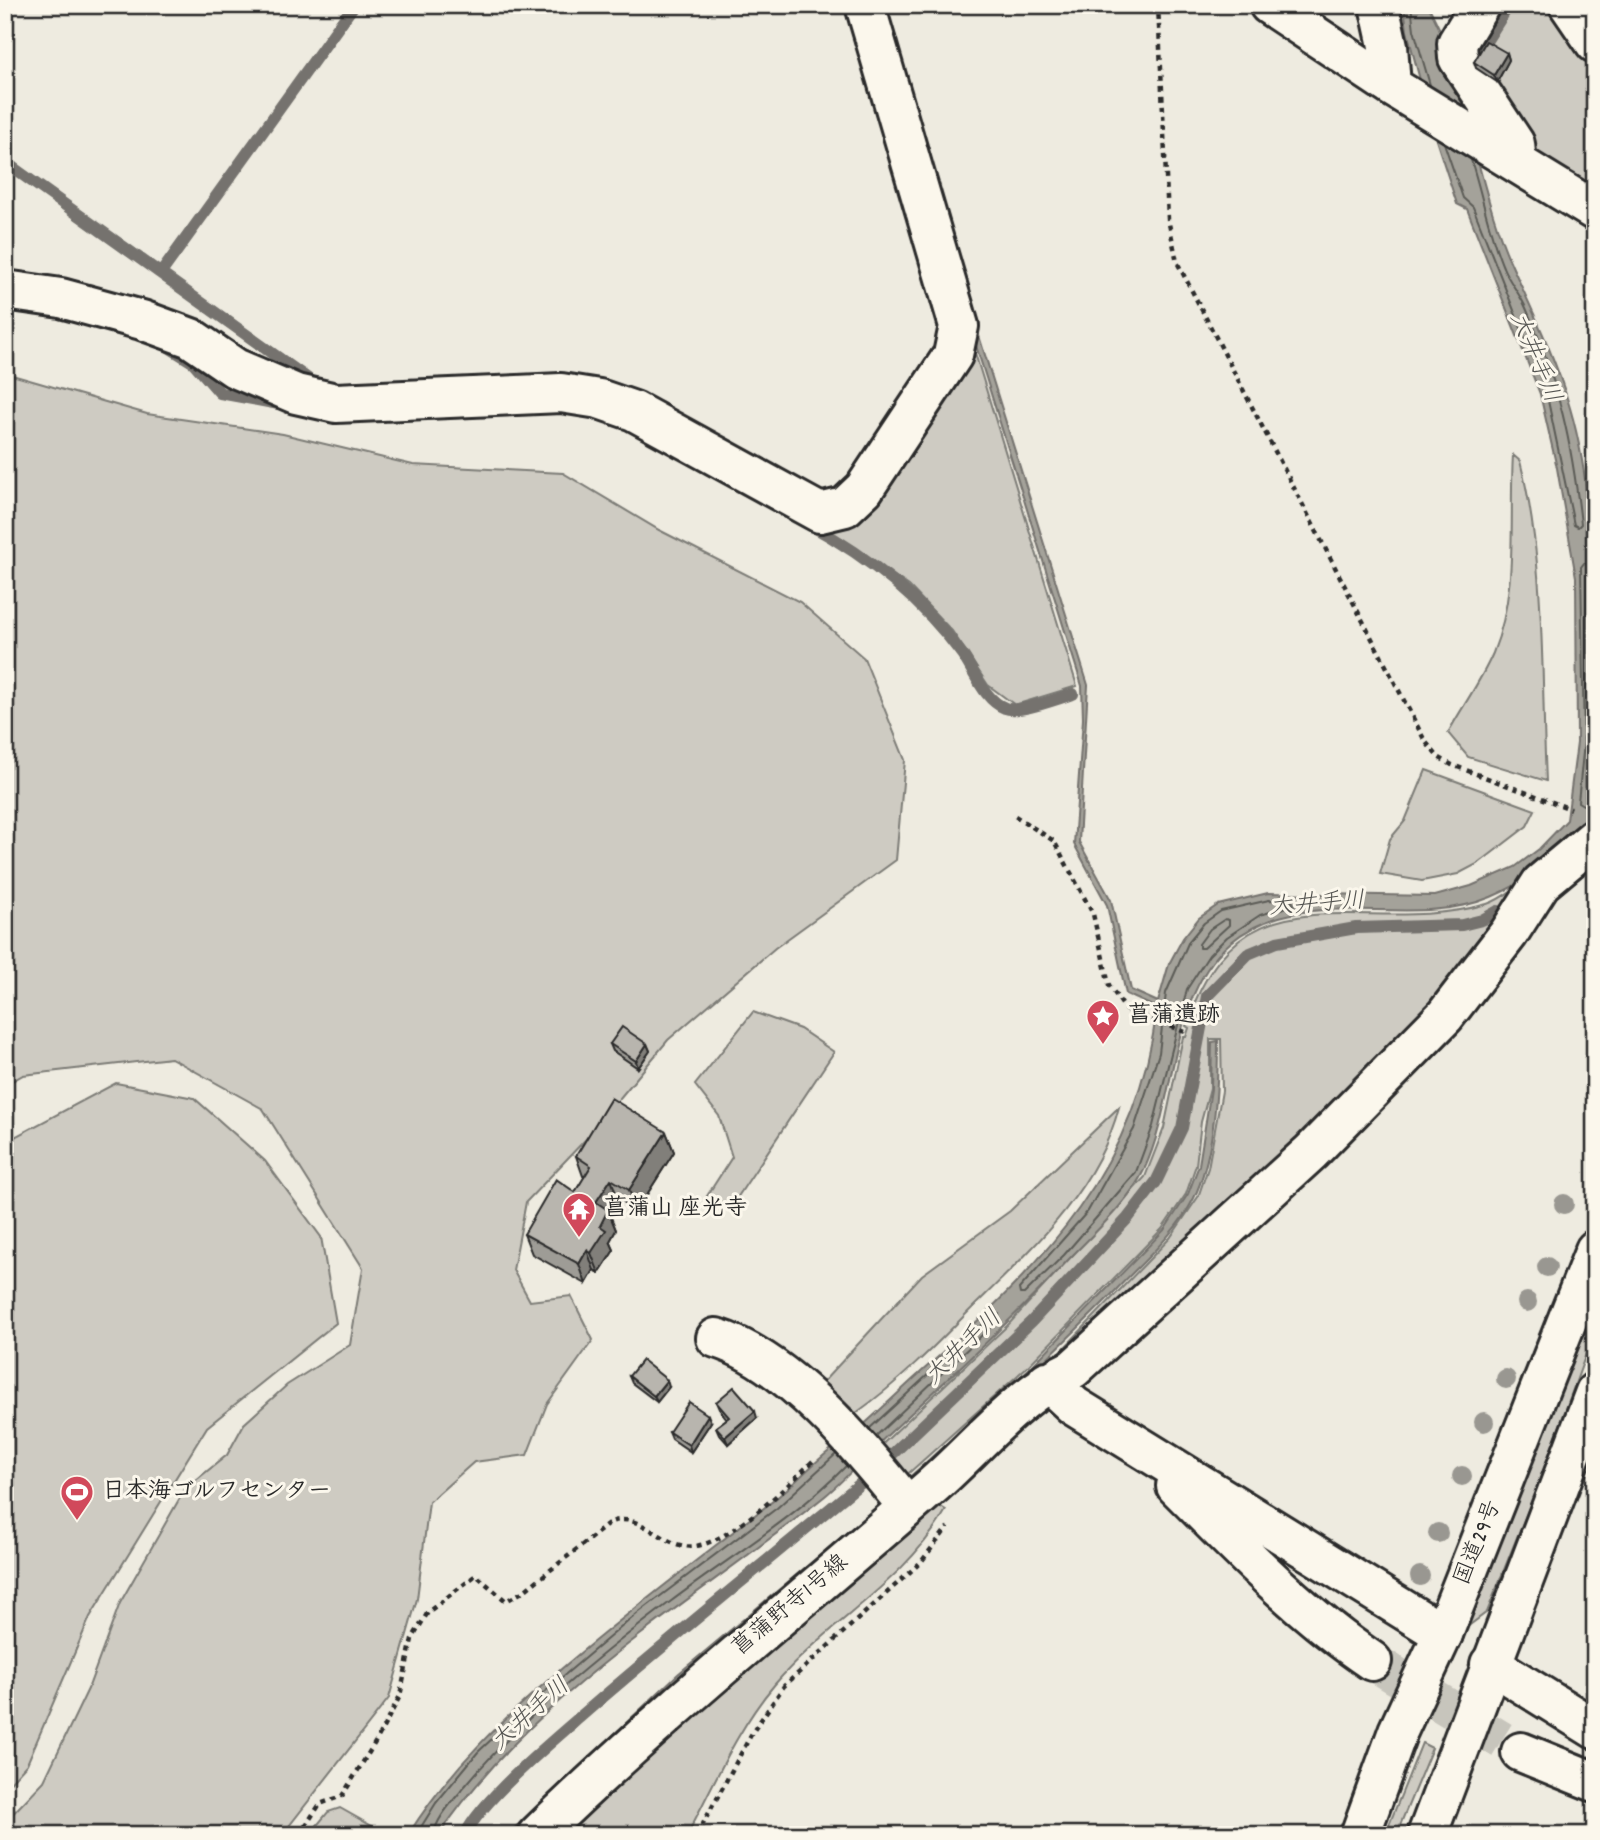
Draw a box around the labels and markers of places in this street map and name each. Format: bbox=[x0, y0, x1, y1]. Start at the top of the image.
place icon: 菖蒲遺跡 bbox=[1084, 997, 1122, 1046]
place label: 菖蒲遺跡 bbox=[1128, 1000, 1220, 1033]
temple icon: 菖蒲山 座光寺 bbox=[560, 1190, 598, 1239]
place label: 菖蒲山 座光寺 bbox=[604, 1193, 747, 1226]
sports icon: 日本海ゴルフセンター bbox=[58, 1473, 96, 1522]
place label: 日本海ゴルフセンター bbox=[102, 1476, 331, 1509]

